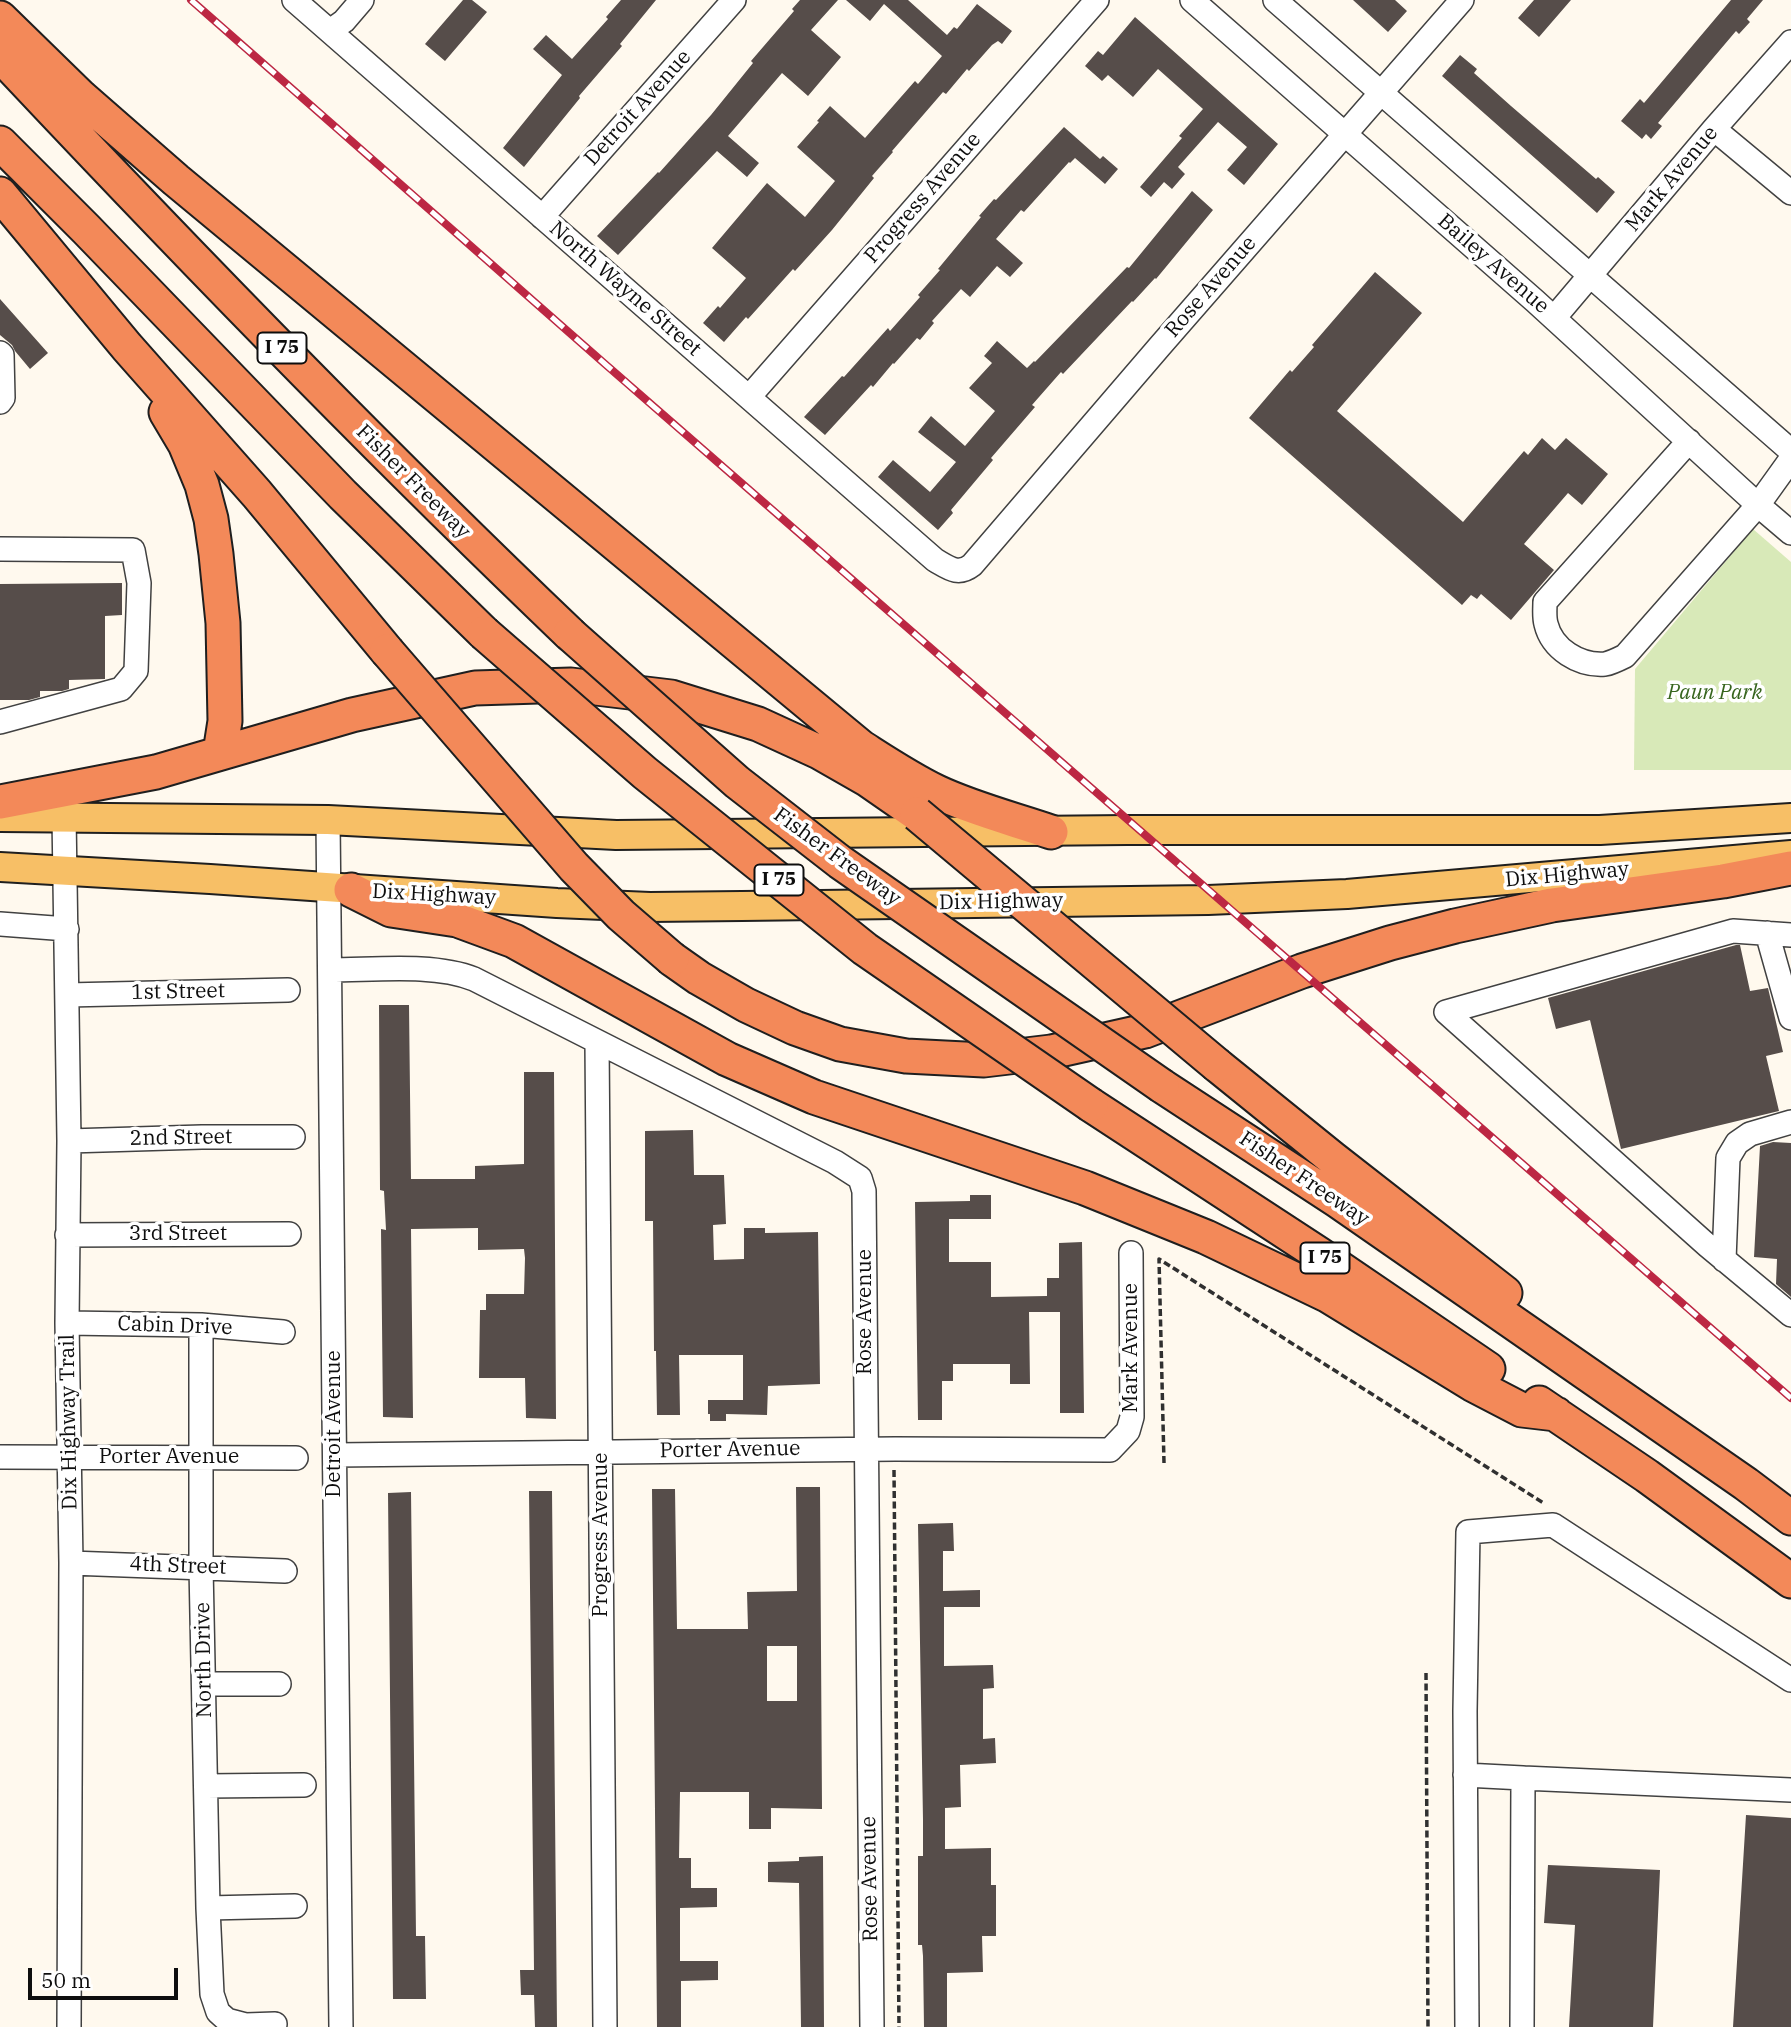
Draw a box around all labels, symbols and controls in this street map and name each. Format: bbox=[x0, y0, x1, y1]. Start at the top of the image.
street label: Detroit Avenue bbox=[579, 45, 697, 171]
street label: Mark Avenue bbox=[1621, 121, 1723, 237]
street label: Progress Avenue bbox=[859, 127, 987, 269]
street label: Bailey Avenue bbox=[1432, 209, 1554, 319]
street label: North Wayne Street bbox=[544, 216, 706, 362]
street label: Rose Avenue bbox=[1160, 231, 1262, 343]
road number: I 75 bbox=[258, 332, 306, 364]
street label: Fisher Freeway bbox=[351, 420, 475, 544]
park label: Paun Park bbox=[1667, 680, 1763, 706]
street label: Fisher Freeway bbox=[768, 802, 906, 912]
street label: Dix Highway bbox=[1504, 857, 1630, 893]
road number: I 75 bbox=[754, 864, 804, 895]
street label: Dix Highway bbox=[371, 879, 497, 911]
street label: Dix Highway bbox=[939, 888, 1063, 916]
street label: 1st Street bbox=[131, 979, 225, 1005]
street label: 2nd Street bbox=[129, 1125, 233, 1151]
street label: Fisher Freeway bbox=[1234, 1126, 1374, 1232]
street label: 3rd Street bbox=[129, 1221, 227, 1247]
road number: I 75 bbox=[1300, 1242, 1350, 1274]
street label: Rose Avenue bbox=[852, 1249, 878, 1375]
street label: Mark Avenue bbox=[1118, 1283, 1144, 1413]
street label: Cabin Drive bbox=[117, 1311, 233, 1341]
street label: Dix Highway Trail bbox=[55, 1334, 83, 1510]
street label: Detroit Avenue bbox=[321, 1350, 347, 1498]
street label: Porter Avenue bbox=[659, 1436, 801, 1464]
street label: Porter Avenue bbox=[99, 1444, 239, 1470]
street label: Progress Avenue bbox=[588, 1452, 614, 1618]
street label: 4th Street bbox=[129, 1552, 227, 1580]
street label: North Drive bbox=[190, 1602, 218, 1718]
street label: Rose Avenue bbox=[856, 1816, 884, 1942]
scale bar bbox=[32, 1954, 182, 1998]
text: 50 m bbox=[41, 1966, 91, 1994]

